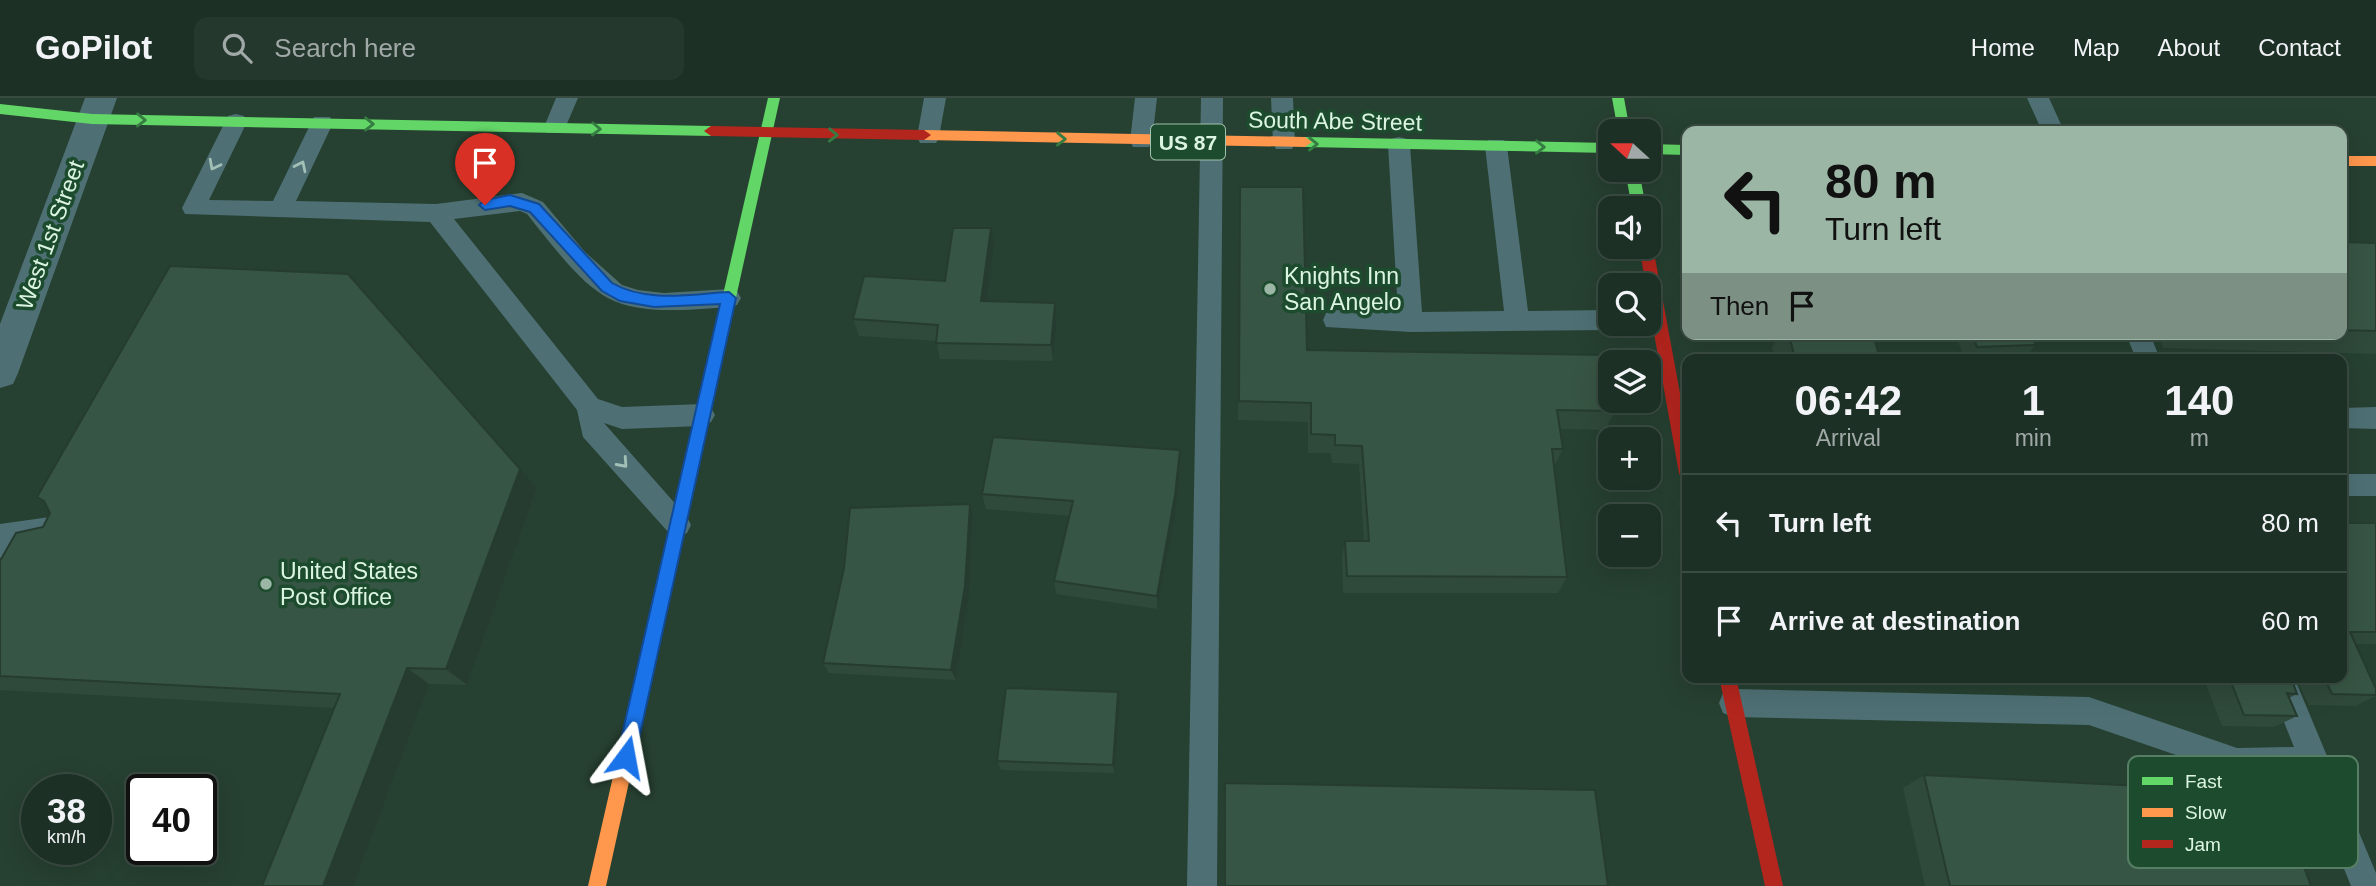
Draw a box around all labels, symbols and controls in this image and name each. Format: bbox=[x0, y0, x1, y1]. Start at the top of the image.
search box bbox=[194, 17, 684, 80]
text: GoPilot bbox=[35, 29, 152, 66]
icon: search bbox=[218, 29, 256, 67]
text: Search here bbox=[274, 33, 416, 63]
text: Home bbox=[1971, 34, 2035, 61]
text: Map bbox=[2073, 34, 2120, 61]
text: About bbox=[2158, 34, 2220, 61]
text: Contact bbox=[2258, 34, 2341, 61]
street label: South Abe Street bbox=[1248, 106, 1423, 136]
one-way arrow bbox=[136, 112, 147, 128]
one-way arrow bbox=[364, 116, 374, 132]
north arrow bbox=[1598, 119, 1661, 182]
map controls bbox=[1598, 119, 1661, 567]
one-way arrow bbox=[591, 121, 602, 136]
road number: US 87 bbox=[1151, 124, 1225, 159]
one-way arrow bbox=[829, 127, 839, 143]
one-way arrow bbox=[1056, 131, 1067, 147]
pin bbox=[455, 133, 515, 205]
one-way arrow bbox=[1308, 136, 1318, 152]
one-way arrow bbox=[1535, 139, 1546, 155]
icon: arrive bbox=[466, 144, 504, 182]
icon: left bbox=[1710, 154, 1801, 245]
text: 80 m bbox=[1825, 154, 1937, 208]
street label: West 1st Street bbox=[11, 156, 89, 313]
one-way arrow bbox=[209, 158, 223, 170]
one-way arrow bbox=[293, 161, 307, 173]
button: sound bbox=[1598, 196, 1661, 259]
text: Turn left bbox=[1825, 211, 1941, 247]
place label: Knights Inn San Angelo bbox=[1284, 263, 1402, 315]
button: search bbox=[1598, 273, 1661, 336]
marker: Knights Inn San Angelo bbox=[1262, 281, 1278, 297]
icon: arrive bbox=[1783, 287, 1821, 325]
text: Then bbox=[1710, 291, 1769, 321]
button: layers bbox=[1598, 350, 1661, 413]
text: 06:42 bbox=[1795, 377, 1902, 424]
text: 1 bbox=[2021, 377, 2045, 424]
text: 140 bbox=[2164, 377, 2234, 424]
text: Arrival bbox=[1816, 425, 1881, 451]
text: min bbox=[2015, 425, 2052, 451]
text: m bbox=[2190, 425, 2209, 451]
button: + bbox=[1598, 427, 1661, 490]
one-way arrow bbox=[615, 455, 627, 468]
button: − bbox=[1598, 504, 1661, 567]
icon: left bbox=[1710, 504, 1748, 542]
text: Turn left bbox=[1769, 508, 1871, 538]
text: 80 m bbox=[2261, 508, 2319, 538]
place label: United States Post Office bbox=[280, 558, 418, 610]
marker: United States Post Office bbox=[258, 576, 274, 592]
icon: arrive bbox=[1710, 602, 1748, 640]
text: Arrive at destination bbox=[1769, 606, 2020, 636]
text: 60 m bbox=[2261, 606, 2319, 636]
position arrow bbox=[589, 720, 663, 794]
legend bbox=[2128, 756, 2358, 868]
text: Fast bbox=[2185, 771, 2223, 792]
speed limit sign: 40 bbox=[126, 774, 217, 865]
text: 38 bbox=[47, 791, 86, 830]
text: Slow bbox=[2185, 802, 2226, 823]
text: km/h bbox=[47, 827, 86, 847]
text: Jam bbox=[2185, 834, 2221, 855]

